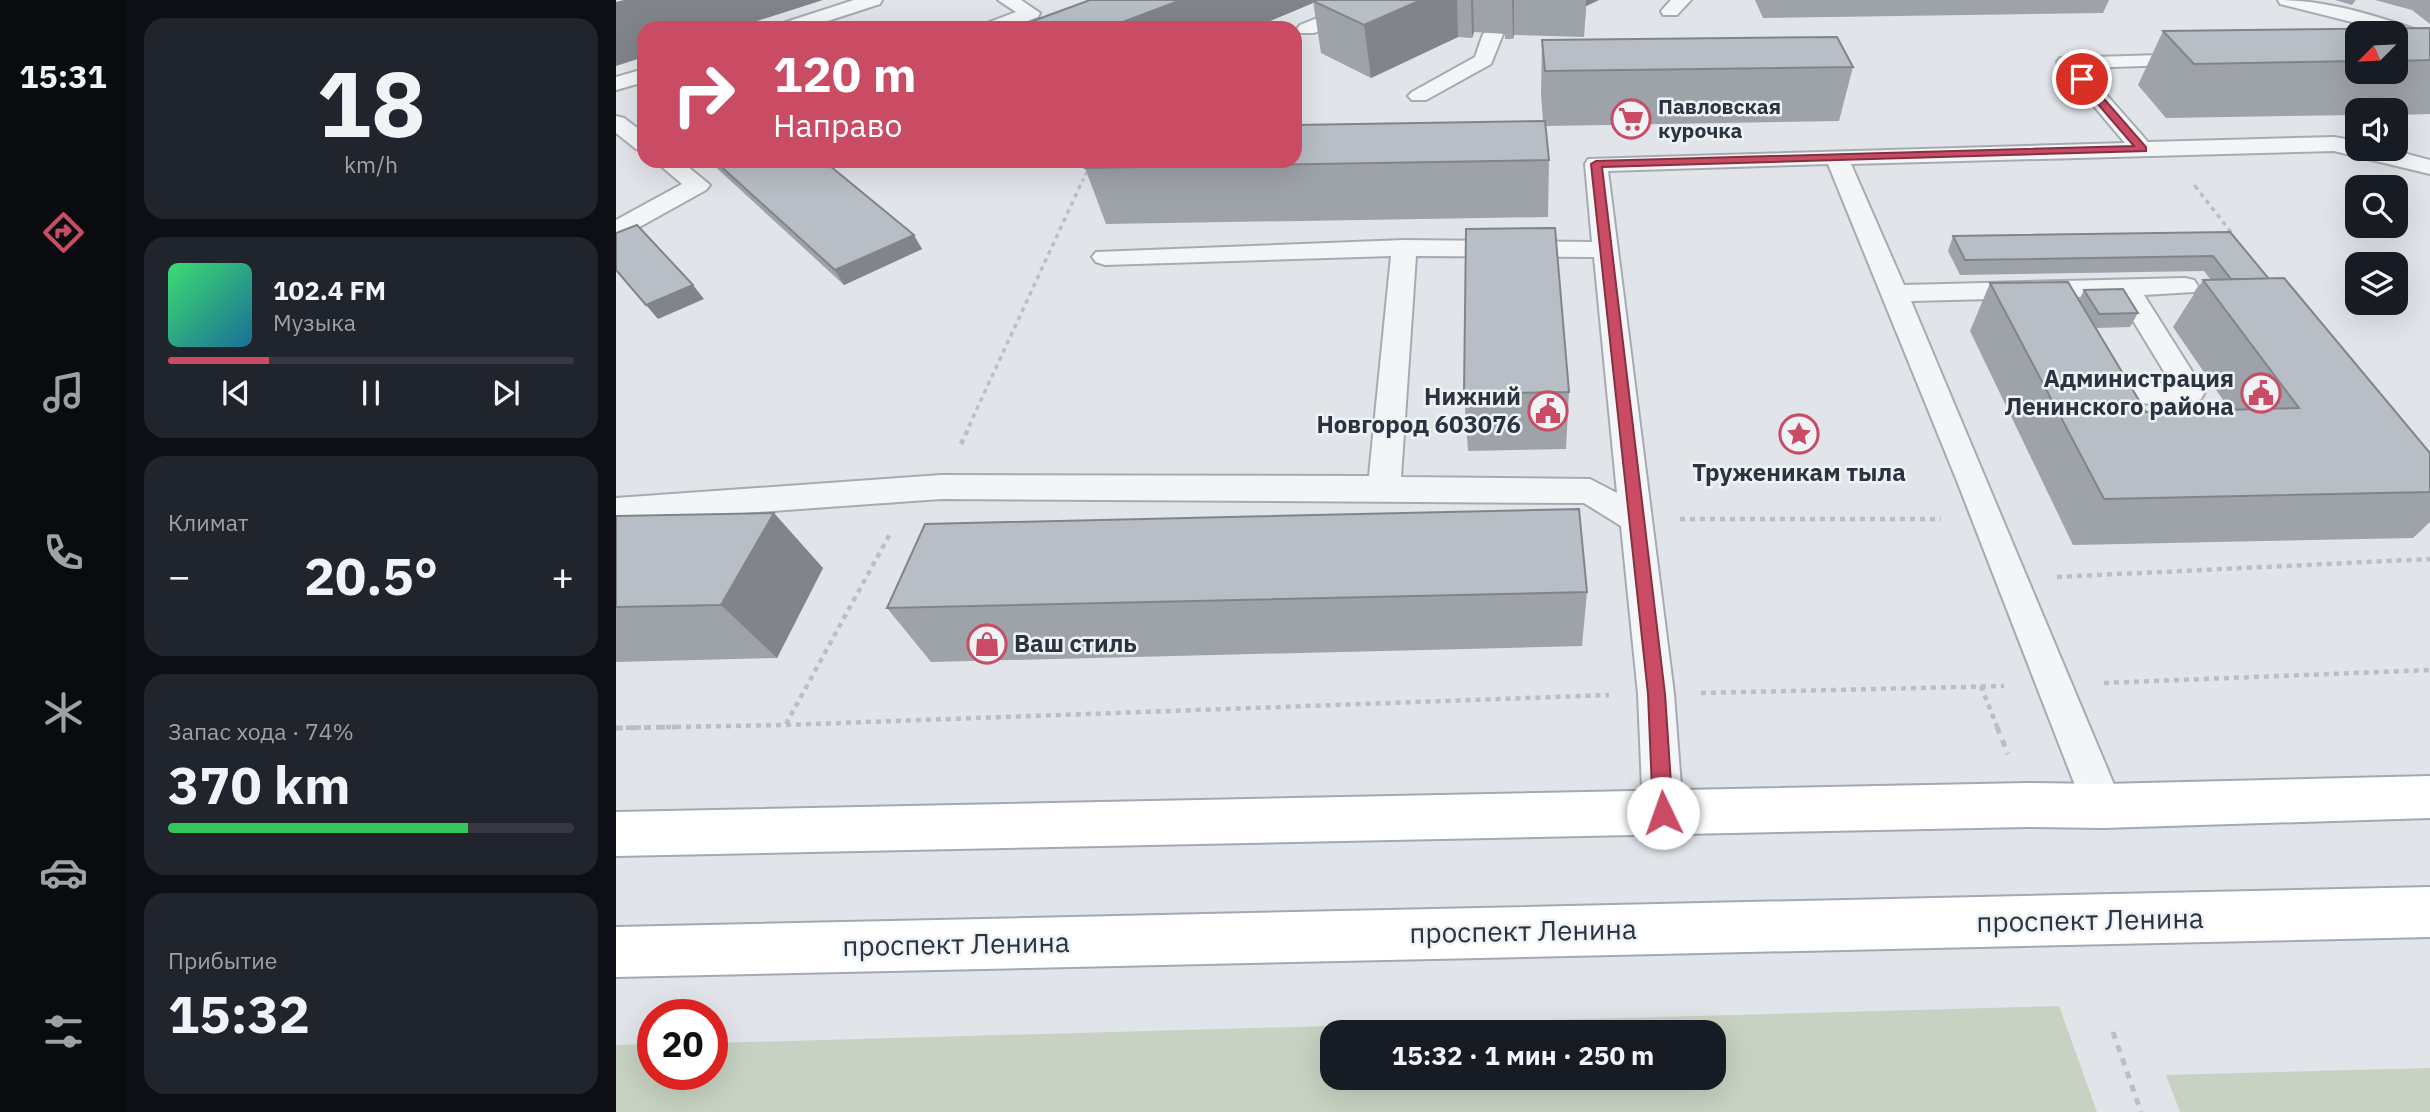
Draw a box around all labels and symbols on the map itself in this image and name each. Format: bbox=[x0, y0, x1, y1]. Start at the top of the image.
north arrow bbox=[2345, 21, 2408, 84]
pin bbox=[2052, 49, 2112, 109]
place label: Павловская курочка bbox=[1658, 92, 1781, 144]
supermarket icon: Павловская курочка bbox=[1610, 98, 1652, 140]
place label: Администрация Ленинского района bbox=[2004, 362, 2234, 422]
public building icon: Администрация Ленинского района bbox=[2240, 372, 2282, 414]
place label: Нижний Новгород 603076 bbox=[1316, 380, 1521, 440]
public building icon: Нижний Новгород 603076 bbox=[1527, 390, 1569, 432]
place icon: Труженикам тыла bbox=[1778, 413, 1820, 455]
place label: Труженикам тыла bbox=[1692, 456, 1906, 488]
shop icon: Ваш стиль bbox=[966, 623, 1008, 665]
place label: Ваш стиль bbox=[1014, 627, 1137, 659]
position arrow bbox=[1626, 776, 1700, 850]
street label: проспект Ленина bbox=[1976, 899, 2204, 940]
street label: проспект Ленина bbox=[1409, 910, 1637, 951]
street label: проспект Ленина bbox=[842, 923, 1070, 964]
speed limit sign: 20 bbox=[637, 999, 728, 1090]

